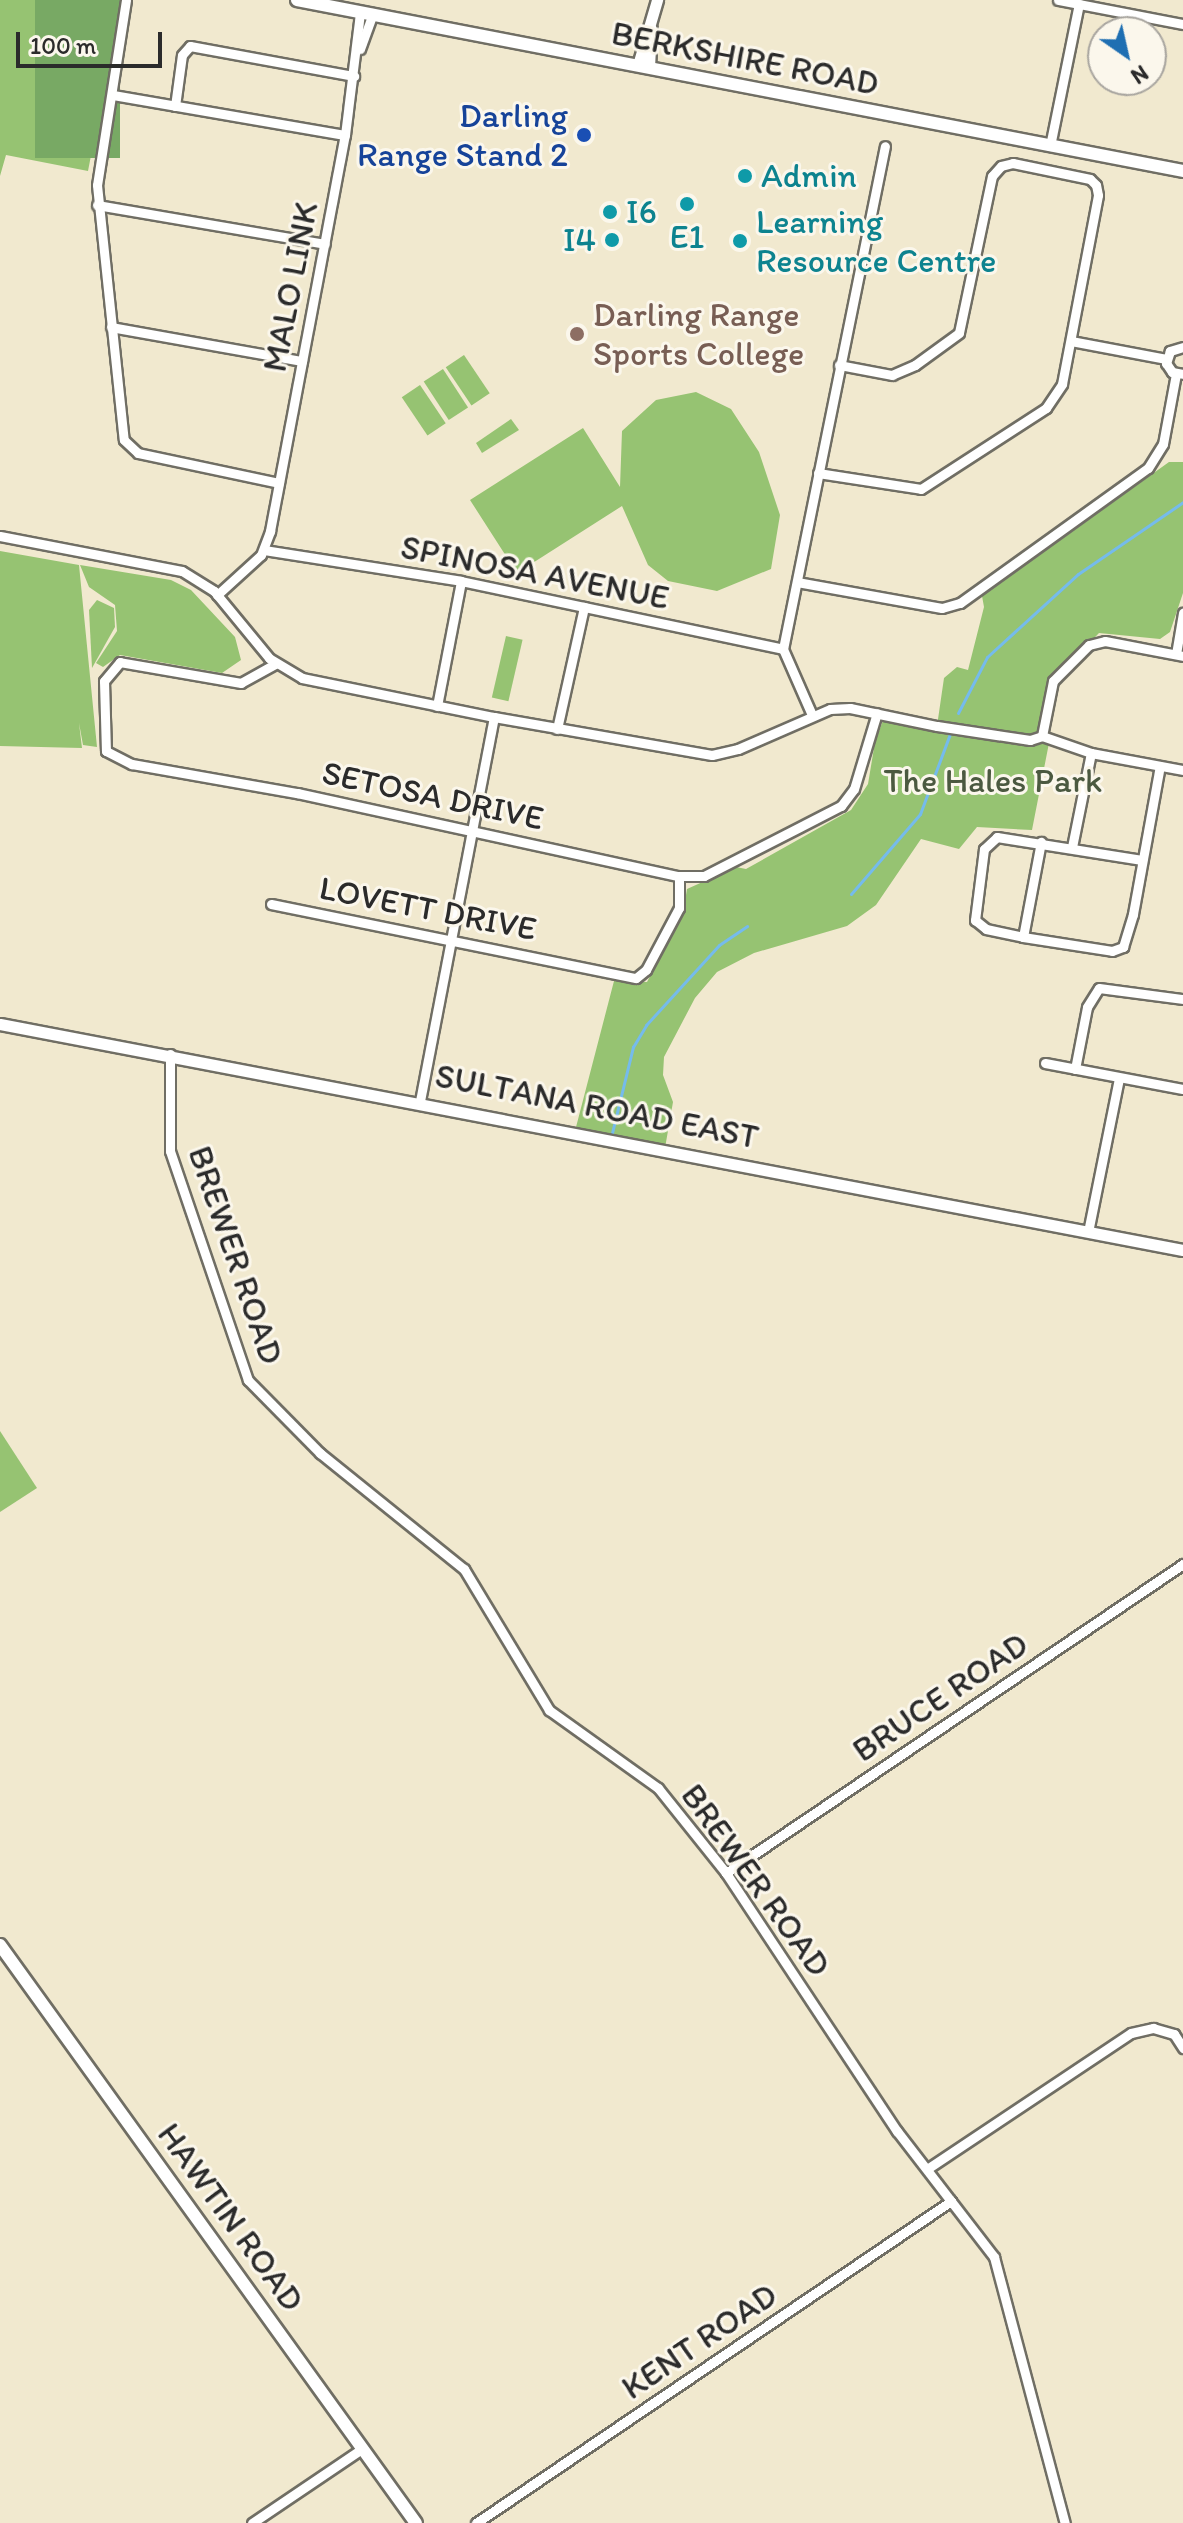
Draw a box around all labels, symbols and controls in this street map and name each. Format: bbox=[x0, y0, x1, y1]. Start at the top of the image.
street label: BERKSHIRE ROAD bbox=[608, 12, 882, 104]
scale bar bbox=[20, 16, 166, 66]
north arrow bbox=[1087, 16, 1167, 96]
text: 100 m bbox=[30, 31, 96, 60]
text: N bbox=[1126, 59, 1153, 90]
place label: Darling Range Stand 2 bbox=[358, 95, 568, 174]
marker: Darling Range Stand 2 bbox=[575, 126, 593, 144]
place label: Admin bbox=[761, 156, 857, 196]
marker: Admin bbox=[736, 167, 754, 185]
place label: I6 bbox=[626, 192, 657, 232]
marker: E1 bbox=[678, 195, 696, 213]
street label: MALO LINK bbox=[254, 199, 326, 375]
place label: Learning Resource Centre bbox=[756, 201, 996, 280]
marker: I6 bbox=[601, 203, 619, 221]
place label: E1 bbox=[670, 217, 704, 257]
place label: I4 bbox=[563, 220, 596, 260]
marker: I4 bbox=[603, 231, 621, 249]
marker: Learning Resource Centre bbox=[731, 232, 749, 250]
place label: Darling Range Sports College bbox=[593, 294, 804, 374]
marker: Darling Range Sports College bbox=[568, 325, 586, 343]
street label: SPINOSA AVENUE bbox=[398, 526, 672, 618]
street label: SETOSA DRIVE bbox=[319, 752, 547, 838]
park label: The Hales Park bbox=[884, 761, 1102, 801]
street label: LOVETT DRIVE bbox=[315, 867, 541, 949]
street label: SULTANA ROAD EAST bbox=[433, 1055, 761, 1157]
street label: BREWER ROAD bbox=[180, 1141, 292, 1369]
street label: BRUCE ROAD bbox=[845, 1623, 1035, 1771]
street label: BREWER ROAD bbox=[673, 1776, 839, 1984]
street label: HAWTIN ROAD bbox=[149, 2115, 313, 2319]
street label: KENT ROAD bbox=[614, 2274, 784, 2408]

